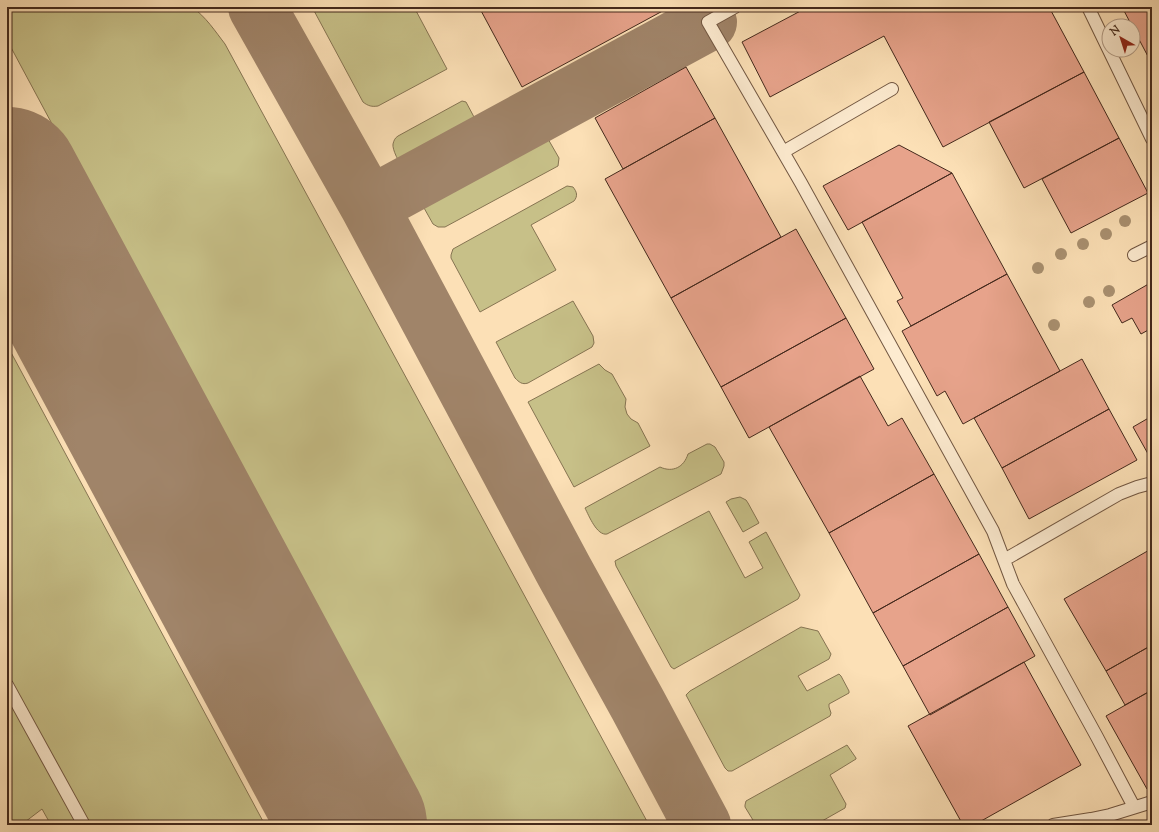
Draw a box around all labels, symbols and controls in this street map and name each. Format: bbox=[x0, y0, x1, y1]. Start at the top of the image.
north arrow bbox=[1101, 18, 1141, 58]
text: N bbox=[1106, 22, 1124, 41]

